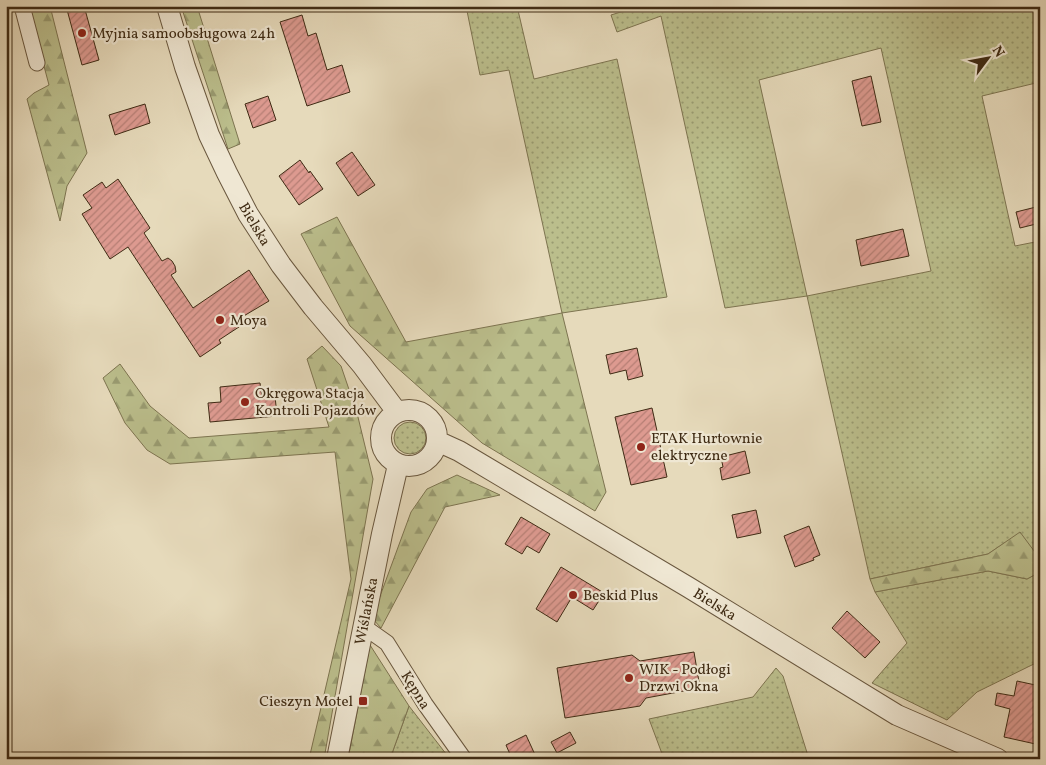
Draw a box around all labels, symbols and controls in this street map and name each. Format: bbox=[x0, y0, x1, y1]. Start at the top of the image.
place label: Myjnia samoobsługowa 24h bbox=[92, 24, 275, 45]
marker: Myjnia samoobsługowa 24h bbox=[76, 27, 88, 39]
north arrow bbox=[964, 32, 1014, 82]
text: N bbox=[987, 43, 1009, 61]
street label: Bielska bbox=[232, 199, 275, 251]
place label: Moya bbox=[230, 311, 267, 332]
marker: Moya bbox=[214, 314, 226, 326]
place label: Okręgowa Stacja Kontroli Pojazdów bbox=[255, 384, 377, 422]
marker: Okręgowa Stacja Kontroli Pojazdów bbox=[239, 396, 251, 408]
place label: ETAK Hurtownie elektryczne bbox=[651, 429, 762, 467]
marker: ETAK Hurtownie elektryczne bbox=[635, 441, 647, 453]
street label: Wiślańska bbox=[351, 576, 384, 647]
street label: Bielska bbox=[688, 584, 740, 627]
place label: Beskid Plus bbox=[583, 586, 658, 607]
marker: Beskid Plus bbox=[567, 589, 579, 601]
place label: WIK - Podłogi Drzwi Okna bbox=[639, 660, 731, 698]
street label: Kępna bbox=[395, 668, 435, 714]
marker: WIK - Podłogi Drzwi Okna bbox=[623, 672, 635, 684]
place label: Cieszyn Motel bbox=[259, 692, 353, 713]
marker: Cieszyn Motel bbox=[357, 695, 369, 707]

